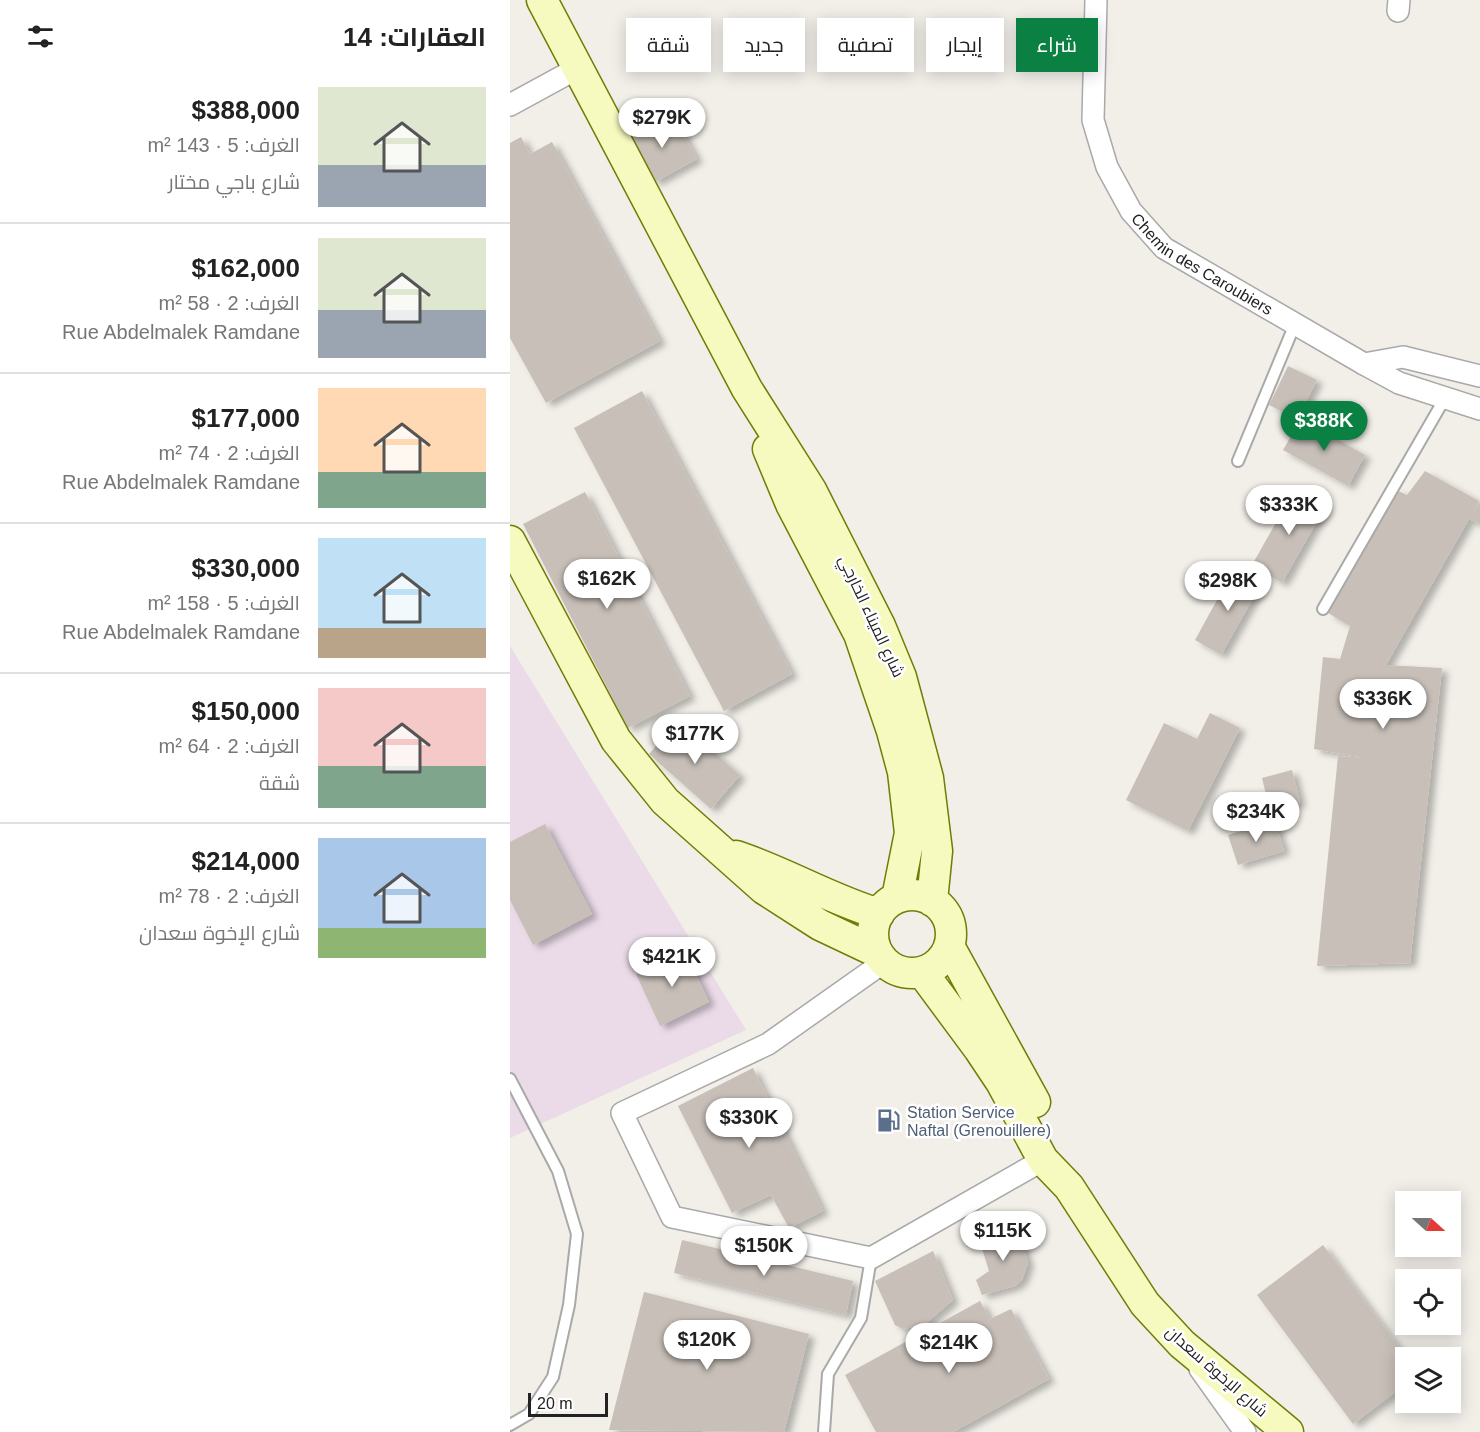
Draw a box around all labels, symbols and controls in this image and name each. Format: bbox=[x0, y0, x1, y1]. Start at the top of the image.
chip: شقة bbox=[626, 18, 711, 72]
chip: جديد bbox=[723, 18, 805, 72]
chip: تصفية bbox=[817, 18, 914, 72]
chip: إيجار bbox=[926, 18, 1004, 72]
chip: شراء bbox=[1016, 18, 1098, 72]
icon: filters bbox=[24, 20, 57, 53]
text: العقارات: 14 bbox=[343, 22, 486, 52]
text: $388,000 bbox=[192, 95, 300, 125]
pin: $279K bbox=[620, 98, 704, 149]
text: $279K bbox=[633, 106, 691, 128]
icon: home bbox=[366, 111, 438, 183]
text: الغرف: 5 · 143 m² bbox=[147, 134, 300, 156]
text: شارع باجي مختار bbox=[168, 171, 300, 193]
street label: Chemin des Caroubiers bbox=[1128, 210, 1276, 318]
text: $162,000 bbox=[192, 253, 300, 283]
icon: home bbox=[366, 262, 438, 334]
text: الغرف: 2 · 58 m² bbox=[159, 292, 300, 314]
text: Rue Abdelmalek Ramdane bbox=[62, 321, 300, 343]
pin: $388K bbox=[1282, 401, 1366, 452]
text: $177,000 bbox=[192, 403, 300, 433]
text: $388K bbox=[1295, 409, 1353, 431]
icon: home bbox=[366, 412, 438, 484]
text: الغرف: 2 · 74 m² bbox=[159, 442, 300, 464]
text: Rue Abdelmalek Ramdane bbox=[62, 471, 300, 493]
pin: $333K bbox=[1247, 485, 1331, 536]
text: $333K bbox=[1260, 493, 1318, 515]
text: $330,000 bbox=[192, 553, 300, 583]
street label: شارع الميناء الخارجي bbox=[831, 553, 907, 682]
pin: $162K bbox=[565, 559, 649, 610]
pin: $298K bbox=[1186, 561, 1270, 612]
icon: home bbox=[366, 562, 438, 634]
text: $162K bbox=[578, 567, 636, 589]
text: $298K bbox=[1199, 569, 1257, 591]
text: الغرف: 5 · 158 m² bbox=[147, 592, 300, 614]
text: Rue Abdelmalek Ramdane bbox=[62, 621, 300, 643]
pin: $336K bbox=[1341, 679, 1425, 730]
text: $336K bbox=[1354, 687, 1412, 709]
text: $150,000 bbox=[192, 696, 300, 726]
icon: home bbox=[366, 712, 438, 784]
pin: $177K bbox=[653, 714, 737, 765]
text: $177K bbox=[666, 722, 724, 744]
text: الغرف: 2 · 64 m² bbox=[159, 735, 300, 757]
text: شقة bbox=[259, 772, 300, 794]
pin: $234K bbox=[1214, 792, 1298, 843]
text: $234K bbox=[1227, 800, 1285, 822]
text: $214,000 bbox=[192, 846, 300, 876]
icon: home bbox=[366, 862, 438, 934]
text: الغرف: 2 · 78 m² bbox=[159, 885, 300, 907]
text: شارع الإخوة سعدان bbox=[139, 922, 300, 944]
pin: $421K bbox=[630, 937, 714, 988]
text: $421K bbox=[643, 945, 701, 967]
pin: $330K bbox=[707, 1098, 791, 1149]
place label: Station Service Naftal (Grenouillere) bbox=[907, 1104, 1051, 1139]
text: $330K bbox=[720, 1106, 778, 1128]
fuel station icon: Station Service Naftal (Grenouillere) bbox=[876, 1108, 902, 1134]
north arrow bbox=[1395, 1191, 1461, 1257]
map controls bbox=[1395, 1191, 1461, 1413]
pin: $115K bbox=[961, 1211, 1045, 1262]
text: $115K bbox=[974, 1219, 1032, 1241]
pin: $150K bbox=[722, 1226, 806, 1277]
text: $150K bbox=[735, 1234, 793, 1256]
button: locate bbox=[1395, 1269, 1461, 1335]
pin: $120K bbox=[665, 1320, 749, 1371]
pin: $214K bbox=[907, 1323, 991, 1374]
street label: شارع الإخوة سعدان bbox=[1160, 1323, 1271, 1422]
text: $120K bbox=[678, 1328, 736, 1350]
text: $214K bbox=[920, 1331, 978, 1353]
button: layers bbox=[1395, 1347, 1461, 1413]
scale bar bbox=[528, 1390, 608, 1418]
text: 20 m bbox=[537, 1395, 573, 1412]

